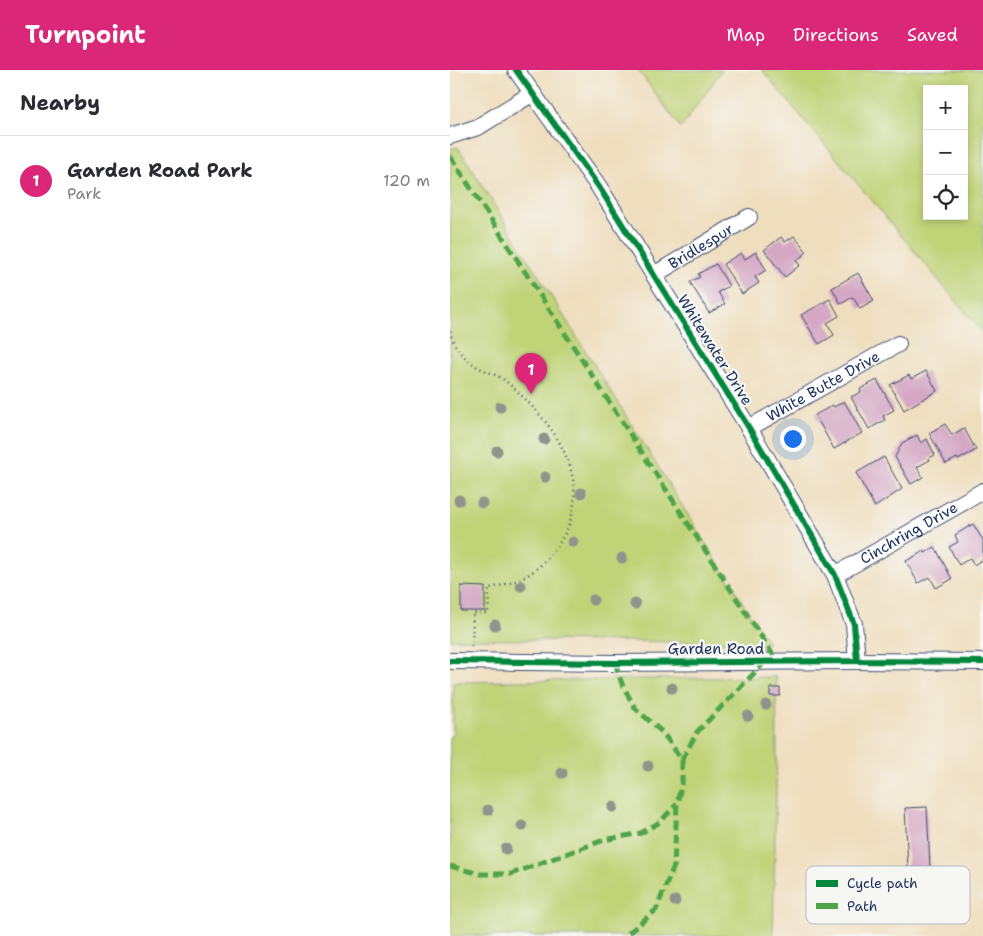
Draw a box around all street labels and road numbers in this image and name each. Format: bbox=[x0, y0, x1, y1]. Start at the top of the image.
street label: Bridlespur bbox=[665, 219, 737, 274]
street label: Whitewater Drive bbox=[673, 291, 757, 409]
street label: White Butte Drive bbox=[763, 346, 883, 426]
street label: Cinchring Drive bbox=[856, 497, 961, 569]
street label: Garden Road bbox=[668, 639, 765, 659]

